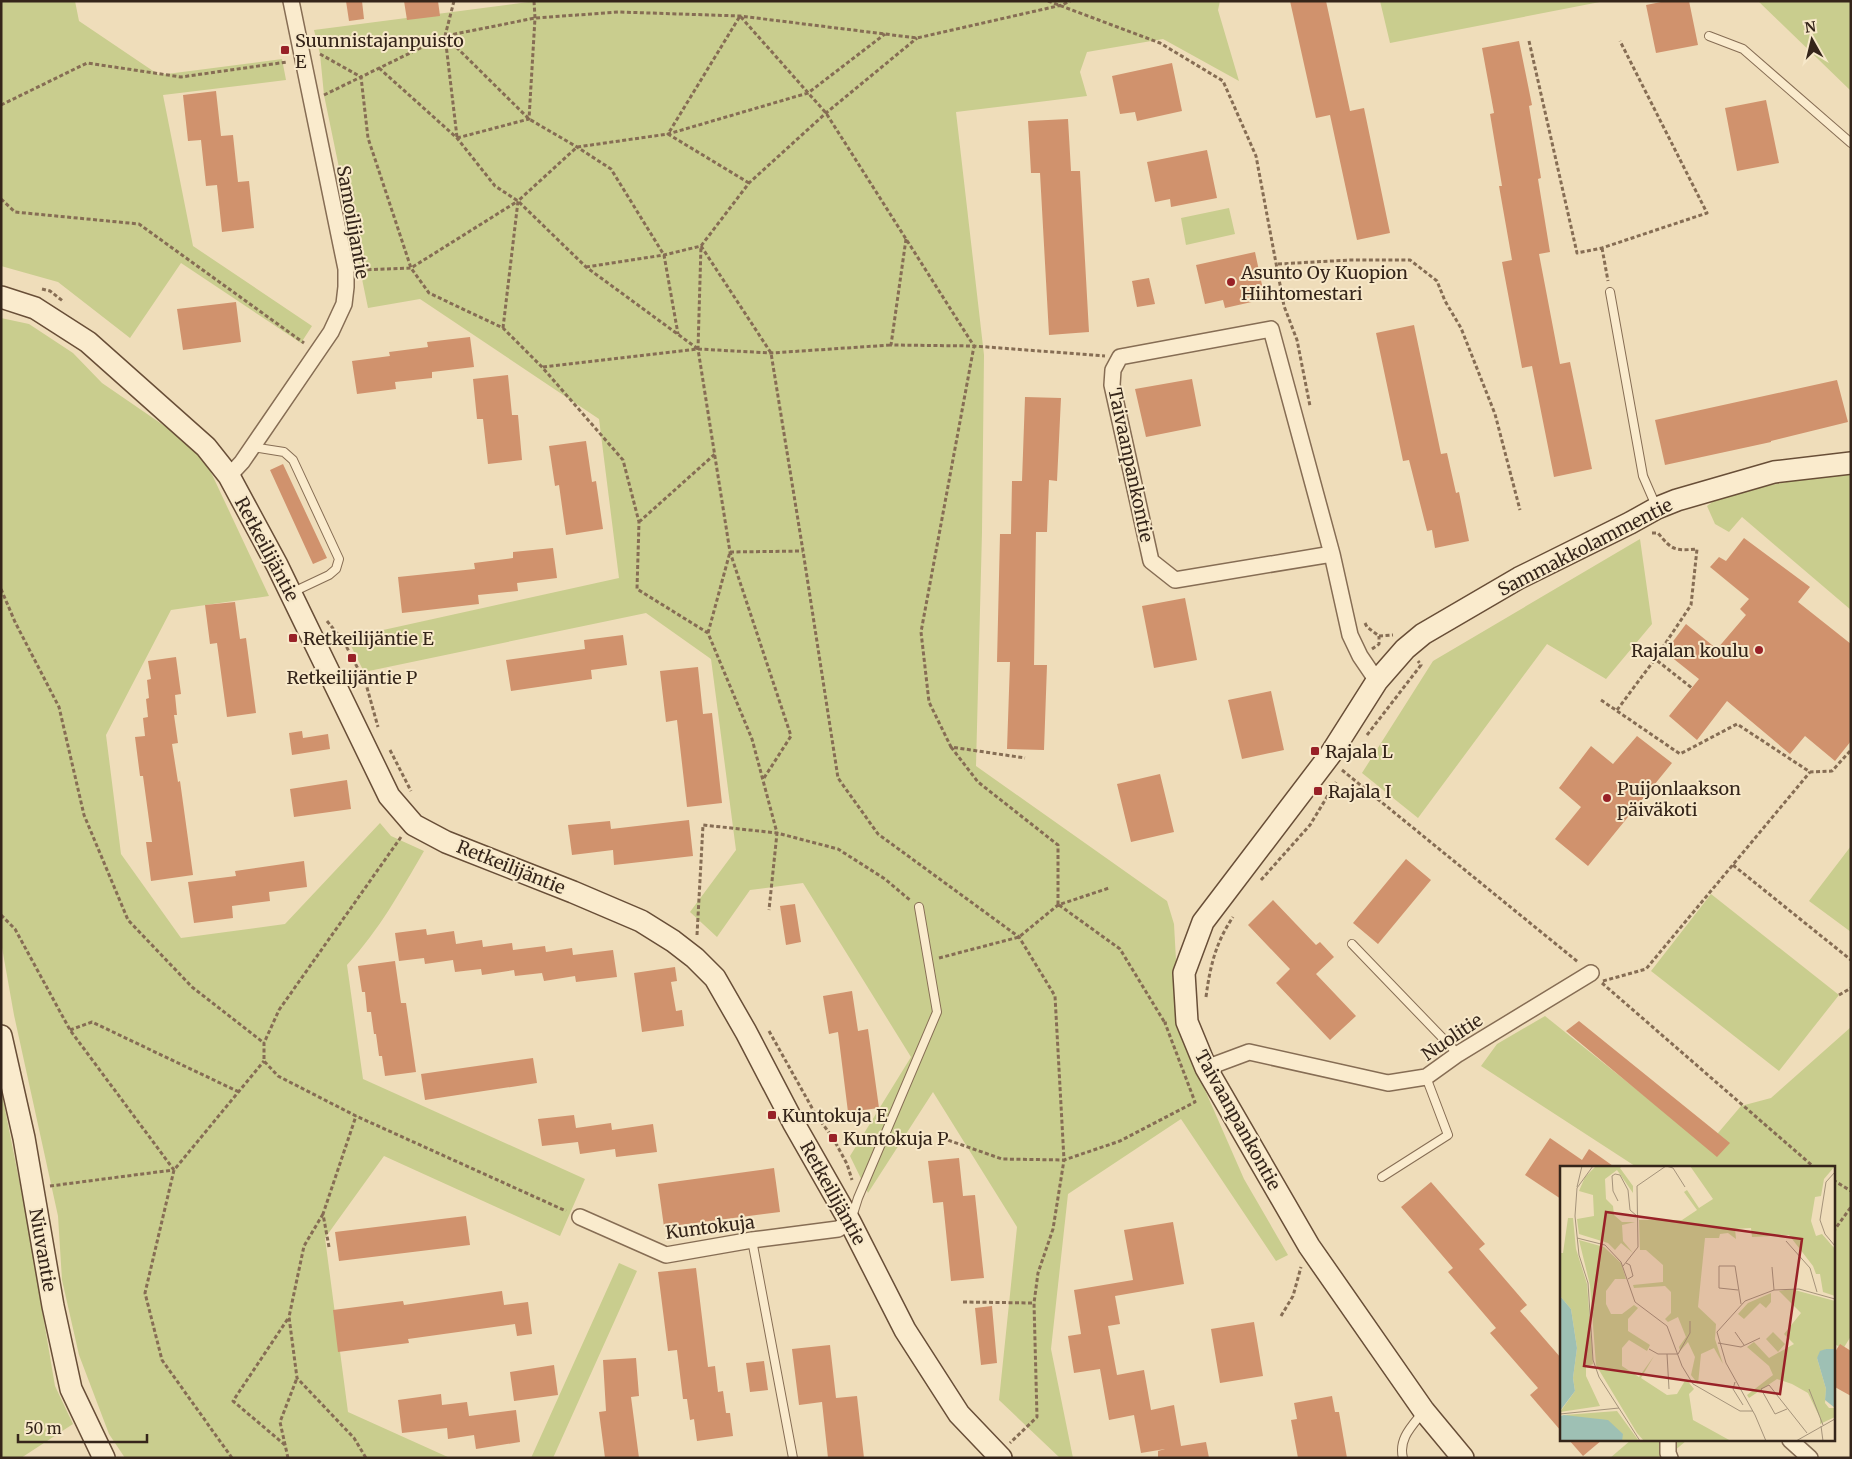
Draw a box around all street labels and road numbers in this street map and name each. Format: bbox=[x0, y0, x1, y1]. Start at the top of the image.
street label: Samoilijantie bbox=[332, 163, 374, 281]
street label: Taivaanpankontie bbox=[1103, 386, 1159, 544]
street label: Retkeilijäntie bbox=[230, 493, 304, 605]
street label: Sammakkolammentie bbox=[1494, 493, 1676, 601]
street label: Retkeilijäntie bbox=[453, 835, 569, 899]
street label: Nuolitie bbox=[1417, 1008, 1487, 1066]
street label: Taivaanpankontie bbox=[1190, 1046, 1286, 1194]
street label: Retkeilijäntie bbox=[795, 1137, 871, 1249]
street label: Niuvantie bbox=[24, 1207, 62, 1293]
street label: Kuntokuja bbox=[664, 1210, 756, 1244]

